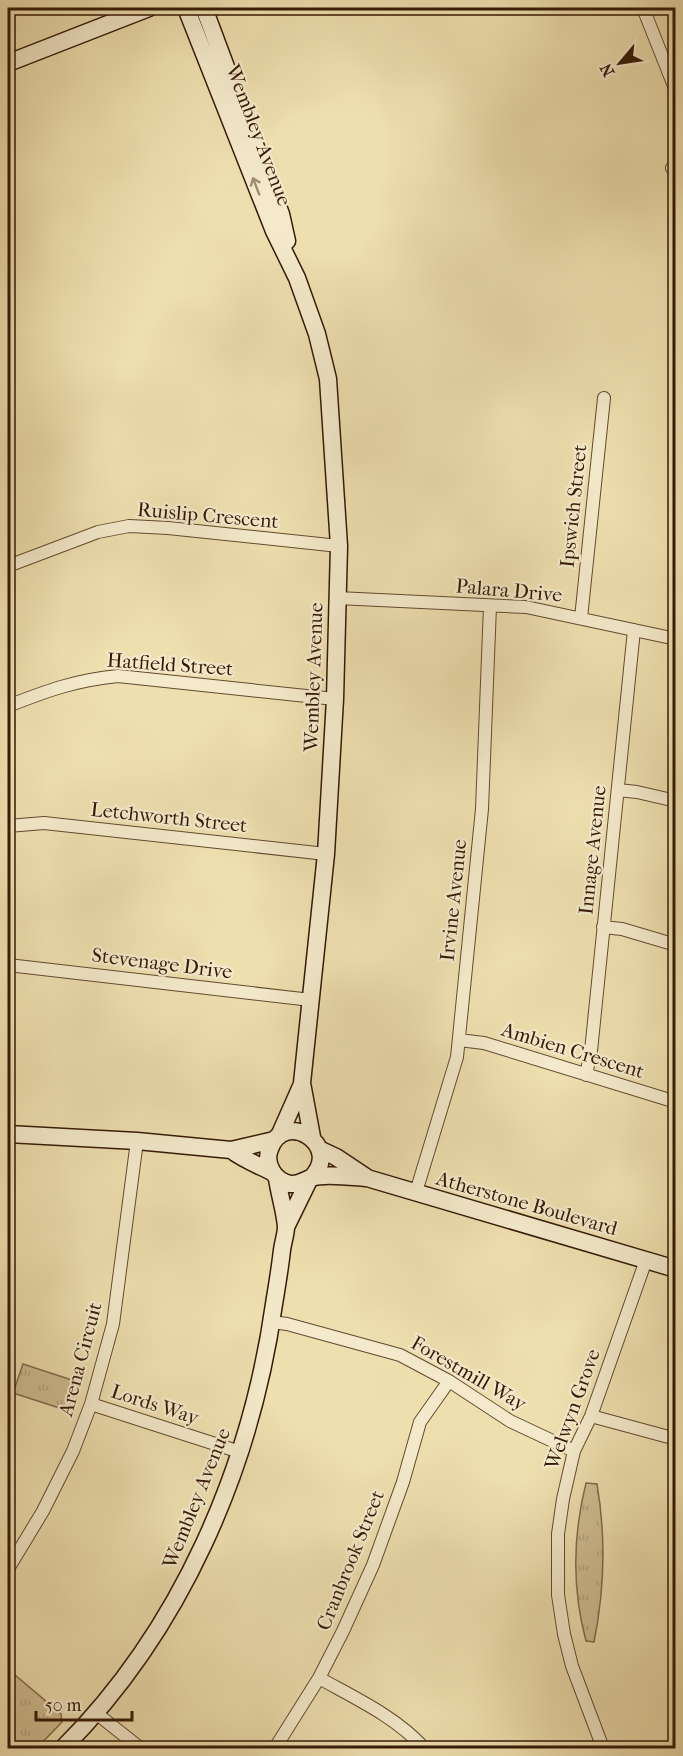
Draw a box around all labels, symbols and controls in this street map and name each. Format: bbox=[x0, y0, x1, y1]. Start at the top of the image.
north arrow bbox=[590, 33, 650, 93]
text: N bbox=[596, 59, 619, 80]
street label: Wembley Avenue bbox=[221, 60, 296, 209]
one-way arrow bbox=[250, 177, 261, 196]
street label: Ipswich Street bbox=[556, 443, 591, 569]
street label: Ruislip Crescent bbox=[136, 498, 280, 533]
street label: Palara Drive bbox=[455, 574, 563, 607]
street label: Wembley Avenue bbox=[299, 602, 328, 753]
street label: Hatfield Street bbox=[106, 649, 234, 680]
street label: Innage Avenue bbox=[574, 784, 611, 916]
street label: Letchworth Street bbox=[90, 798, 248, 837]
street label: Irvine Avenue bbox=[436, 838, 471, 962]
street label: Stevenage Drive bbox=[90, 943, 234, 984]
street label: Ambien Crescent bbox=[498, 1018, 647, 1083]
street label: Atherstone Boulevard bbox=[433, 1166, 621, 1241]
street label: Arena Circuit bbox=[54, 1300, 107, 1420]
street label: Forestmill Way bbox=[407, 1331, 532, 1416]
street label: Welwyn Grove bbox=[540, 1346, 605, 1474]
street label: Lords Way bbox=[108, 1380, 203, 1430]
street label: Wembley Avenue bbox=[157, 1424, 235, 1573]
street label: Cranbrook Street bbox=[312, 1487, 389, 1634]
scale bar bbox=[36, 1684, 132, 1722]
text: 50 m bbox=[45, 1695, 82, 1716]

